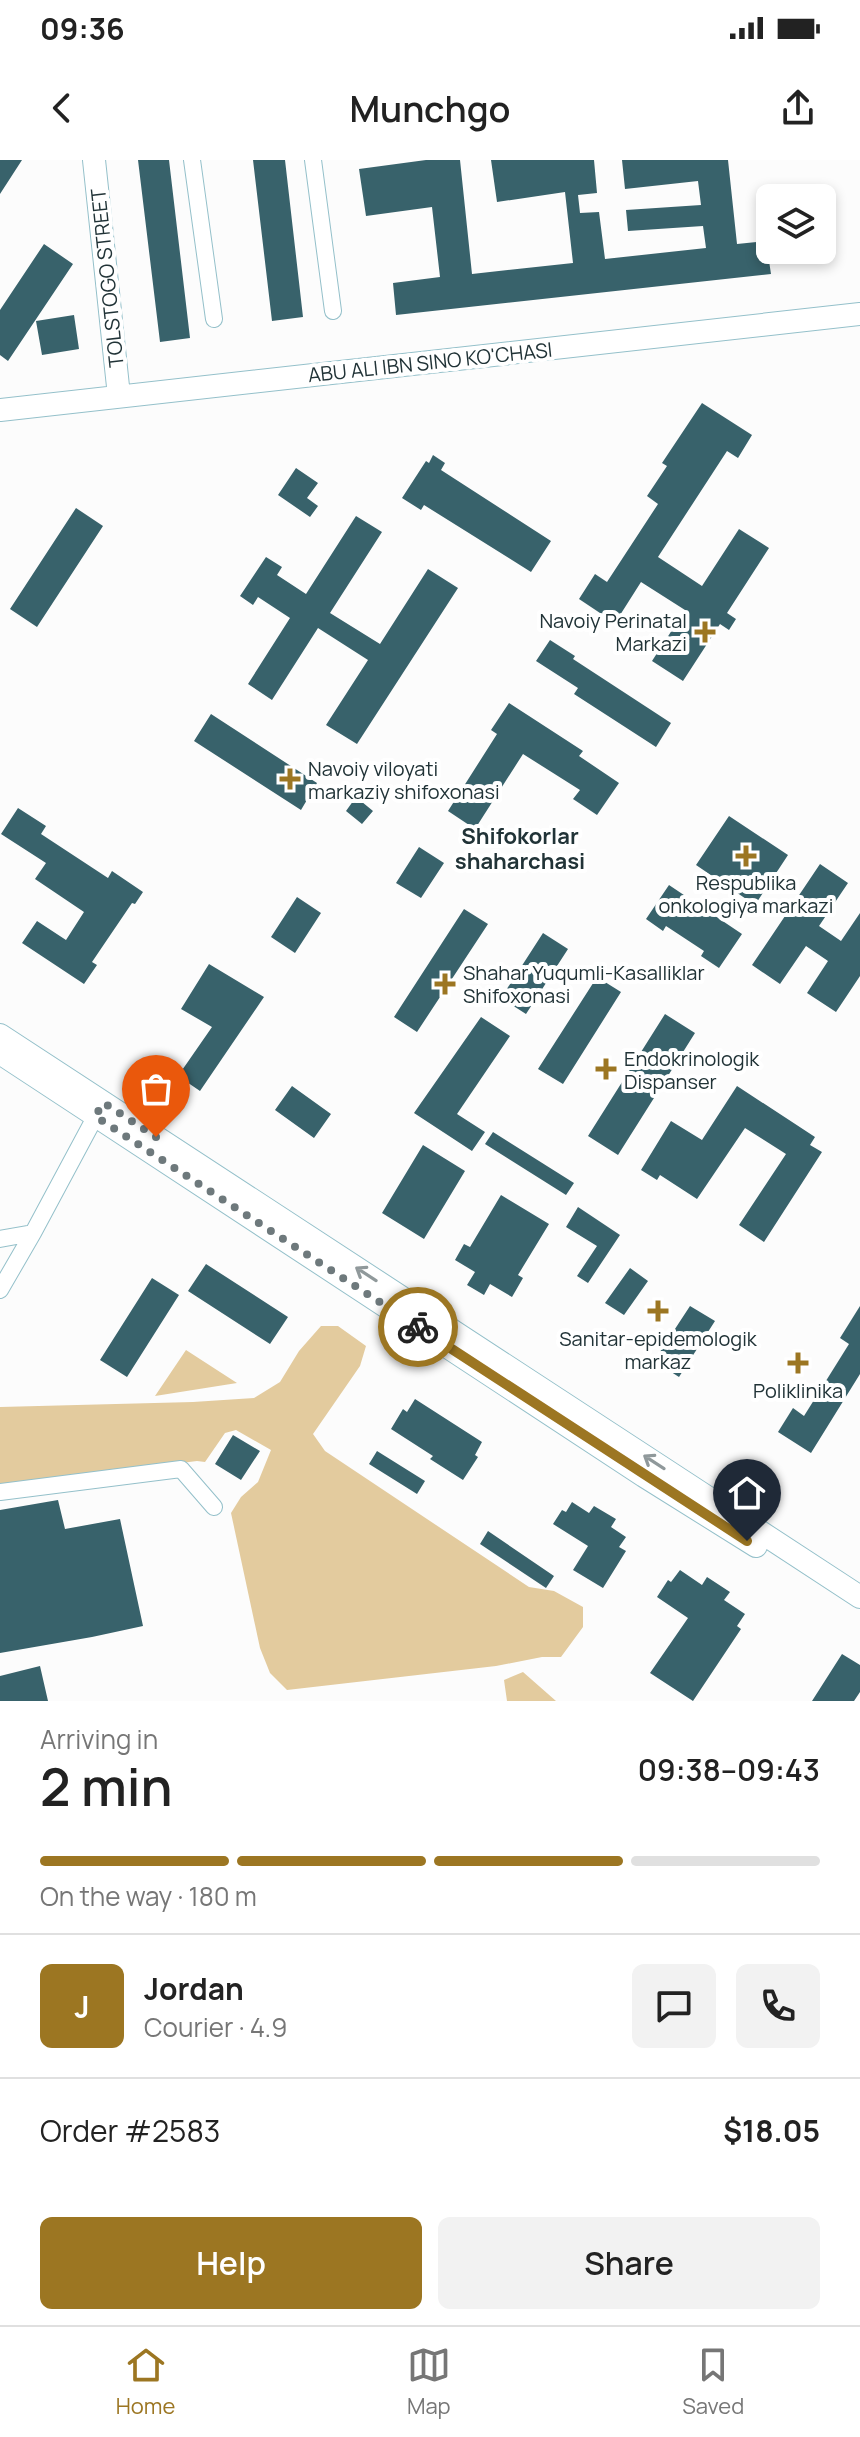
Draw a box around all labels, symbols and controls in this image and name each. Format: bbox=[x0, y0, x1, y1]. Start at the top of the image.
text: 09:36 bbox=[40, 8, 125, 49]
text: Munchgo bbox=[349, 84, 511, 133]
icon: back bbox=[40, 86, 84, 130]
icon: share bbox=[776, 86, 820, 130]
map controls bbox=[756, 184, 836, 264]
button: layers bbox=[756, 184, 836, 264]
street label: TOLSTOGO STREET bbox=[84, 187, 130, 369]
street label: ABU ALI IBN SINO KO'CHASI bbox=[307, 336, 553, 388]
place label: Navoiy Perinatal Markazi bbox=[539, 607, 687, 657]
marker: Navoiy Perinatal Markazi bbox=[694, 621, 716, 643]
place label: Navoiy viloyati markaziy shifoxonasi bbox=[308, 755, 500, 805]
marker: Navoiy viloyati markaziy shifoxonasi bbox=[279, 768, 301, 790]
district label: Shifokorlar shaharchasi bbox=[455, 821, 585, 876]
marker: Respublika onkologiya markazi bbox=[735, 845, 757, 867]
place label: Respublika onkologiya markazi bbox=[658, 869, 834, 919]
place label: Shahar Yuqumli-Kasalliklar Shifoxonasi bbox=[463, 959, 705, 1009]
marker: Shahar Yuqumli-Kasalliklar Shifoxonasi bbox=[434, 973, 456, 995]
place label: Endokrinologik Dispanser bbox=[624, 1045, 760, 1095]
pin bbox=[122, 1055, 190, 1137]
marker: Endokrinologik Dispanser bbox=[595, 1058, 617, 1080]
icon: bag bbox=[134, 1067, 178, 1111]
one-way arrow bbox=[356, 1265, 378, 1282]
courier bbox=[378, 1287, 458, 1367]
marker: Sanitar-epidemologik markaz bbox=[647, 1300, 669, 1322]
icon: bike bbox=[396, 1305, 440, 1349]
place label: Sanitar-epidemologik markaz bbox=[559, 1325, 758, 1375]
marker: Poliklinika bbox=[787, 1352, 809, 1374]
place label: Poliklinika bbox=[753, 1377, 843, 1404]
one-way arrow bbox=[643, 1454, 666, 1470]
pin bbox=[713, 1459, 781, 1541]
icon: home bbox=[725, 1471, 769, 1515]
text: Arriving in bbox=[40, 1721, 158, 1757]
text: 09:38–09:43 bbox=[638, 1749, 820, 1790]
text: 2 min bbox=[40, 1751, 173, 1822]
text: On the way · 180 m bbox=[40, 1878, 257, 1914]
button: chat bbox=[632, 1964, 716, 2048]
button: phone bbox=[736, 1964, 820, 2048]
text: Jordan bbox=[144, 1968, 244, 2009]
text: J bbox=[74, 1986, 90, 2027]
text: Courier · 4.9 bbox=[144, 2009, 287, 2045]
text: Order #2583 bbox=[40, 2110, 220, 2151]
text: $18.05 bbox=[723, 2110, 820, 2151]
button: Help bbox=[40, 2217, 422, 2309]
button: Share bbox=[438, 2217, 820, 2309]
tab: Home bbox=[116, 2343, 175, 2421]
tab: Map bbox=[407, 2343, 451, 2421]
tab: Saved bbox=[682, 2343, 744, 2421]

